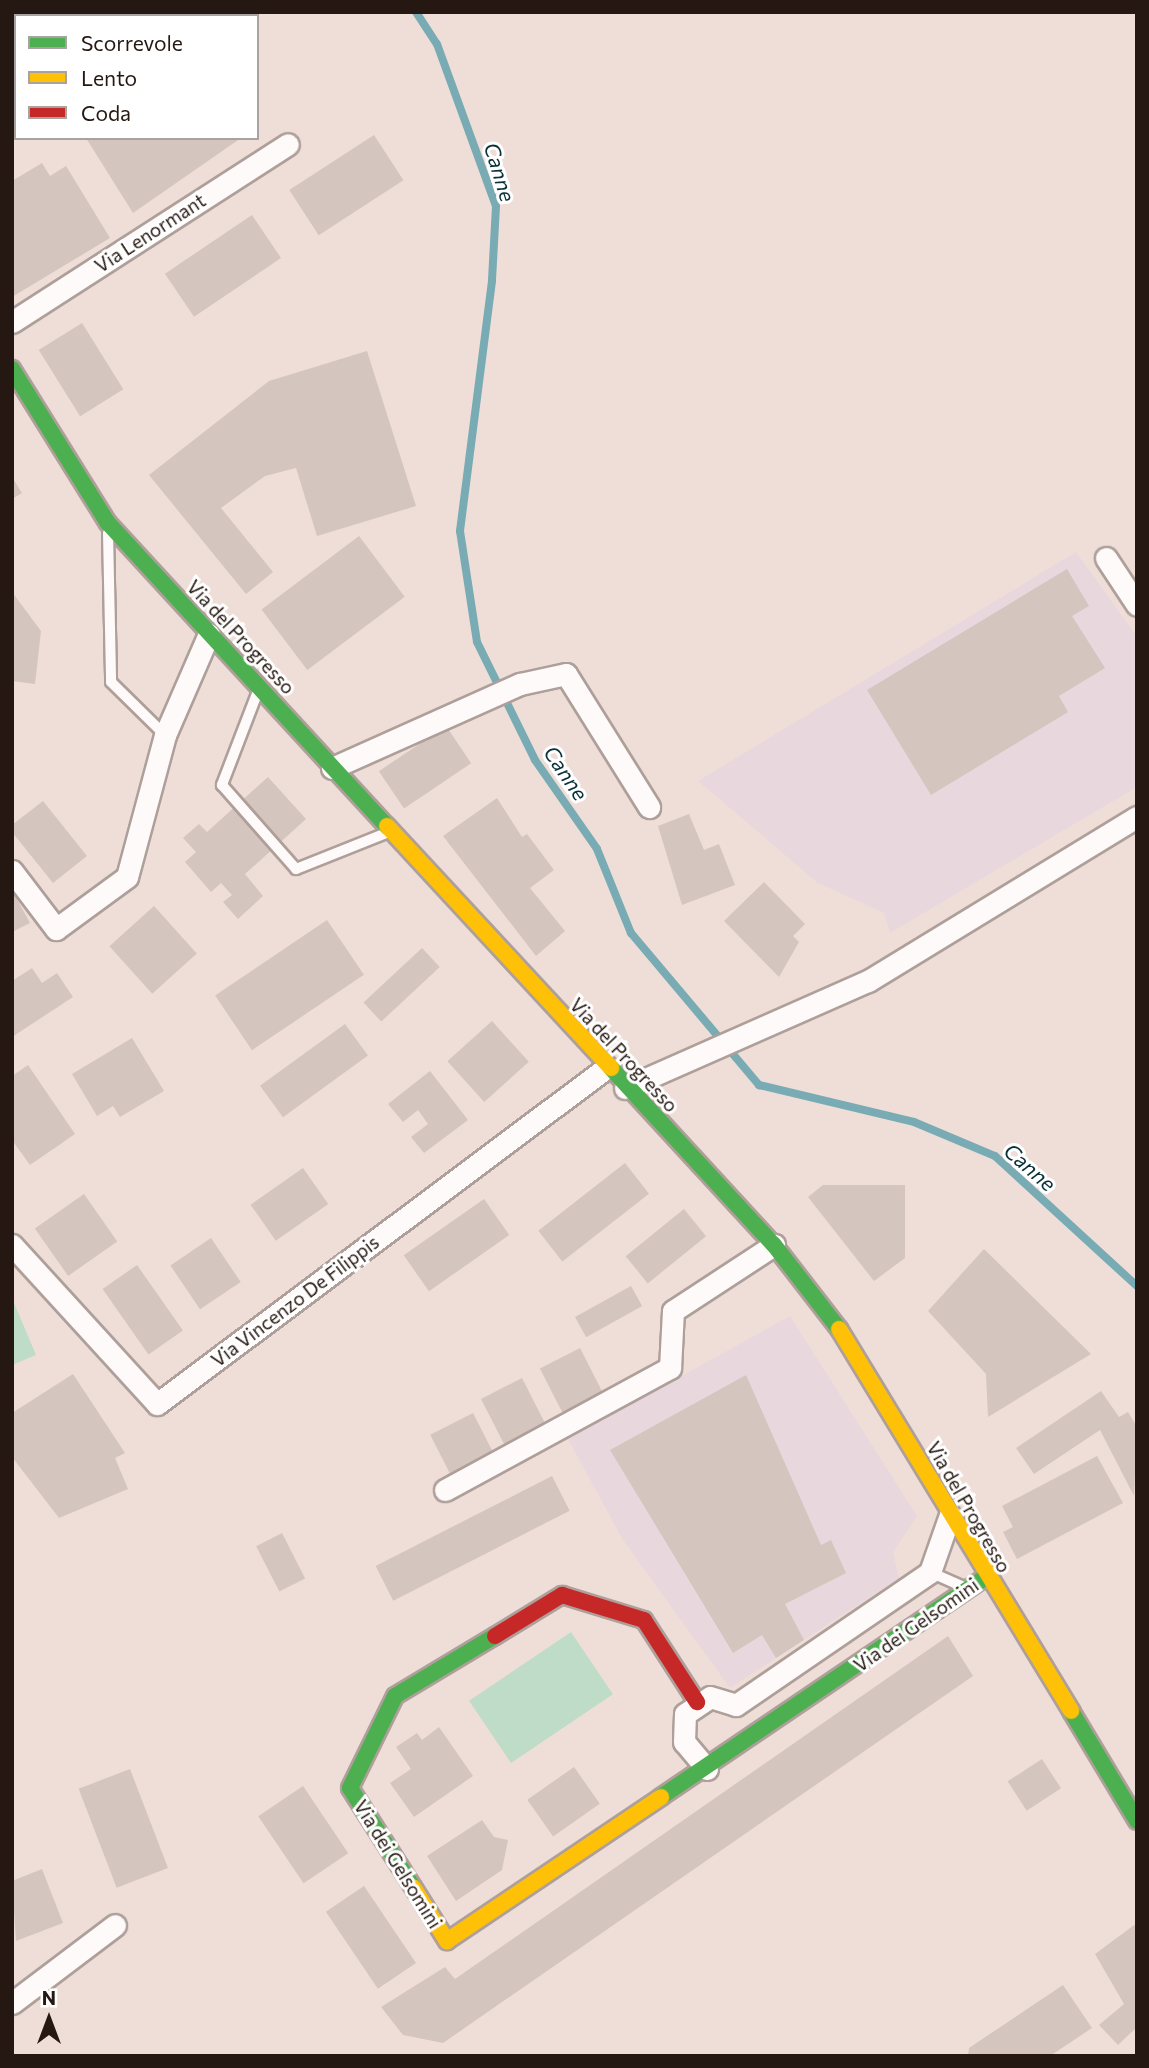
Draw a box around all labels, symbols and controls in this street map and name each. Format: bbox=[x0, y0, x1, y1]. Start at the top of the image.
legend bbox=[14, 14, 259, 140]
text: Scorrevole bbox=[81, 30, 183, 55]
text: Lento bbox=[81, 65, 137, 90]
text: Coda bbox=[81, 100, 131, 125]
water label: Canne bbox=[479, 139, 521, 205]
street label: Via Lenormant bbox=[90, 189, 210, 277]
street label: Via del Progresso bbox=[182, 575, 300, 699]
water label: Canne bbox=[539, 741, 593, 805]
street label: Via del Progresso bbox=[565, 993, 683, 1117]
water label: Canne bbox=[999, 1138, 1061, 1196]
street label: Via Vincenzo De Filippis bbox=[207, 1230, 383, 1372]
street label: Via del Progresso bbox=[922, 1437, 1016, 1577]
street label: Via dei Gelsomini bbox=[849, 1573, 983, 1677]
street label: Via dei Gelsomini bbox=[349, 1796, 447, 1932]
north arrow bbox=[14, 1984, 84, 2054]
text: N bbox=[42, 1986, 56, 2009]

